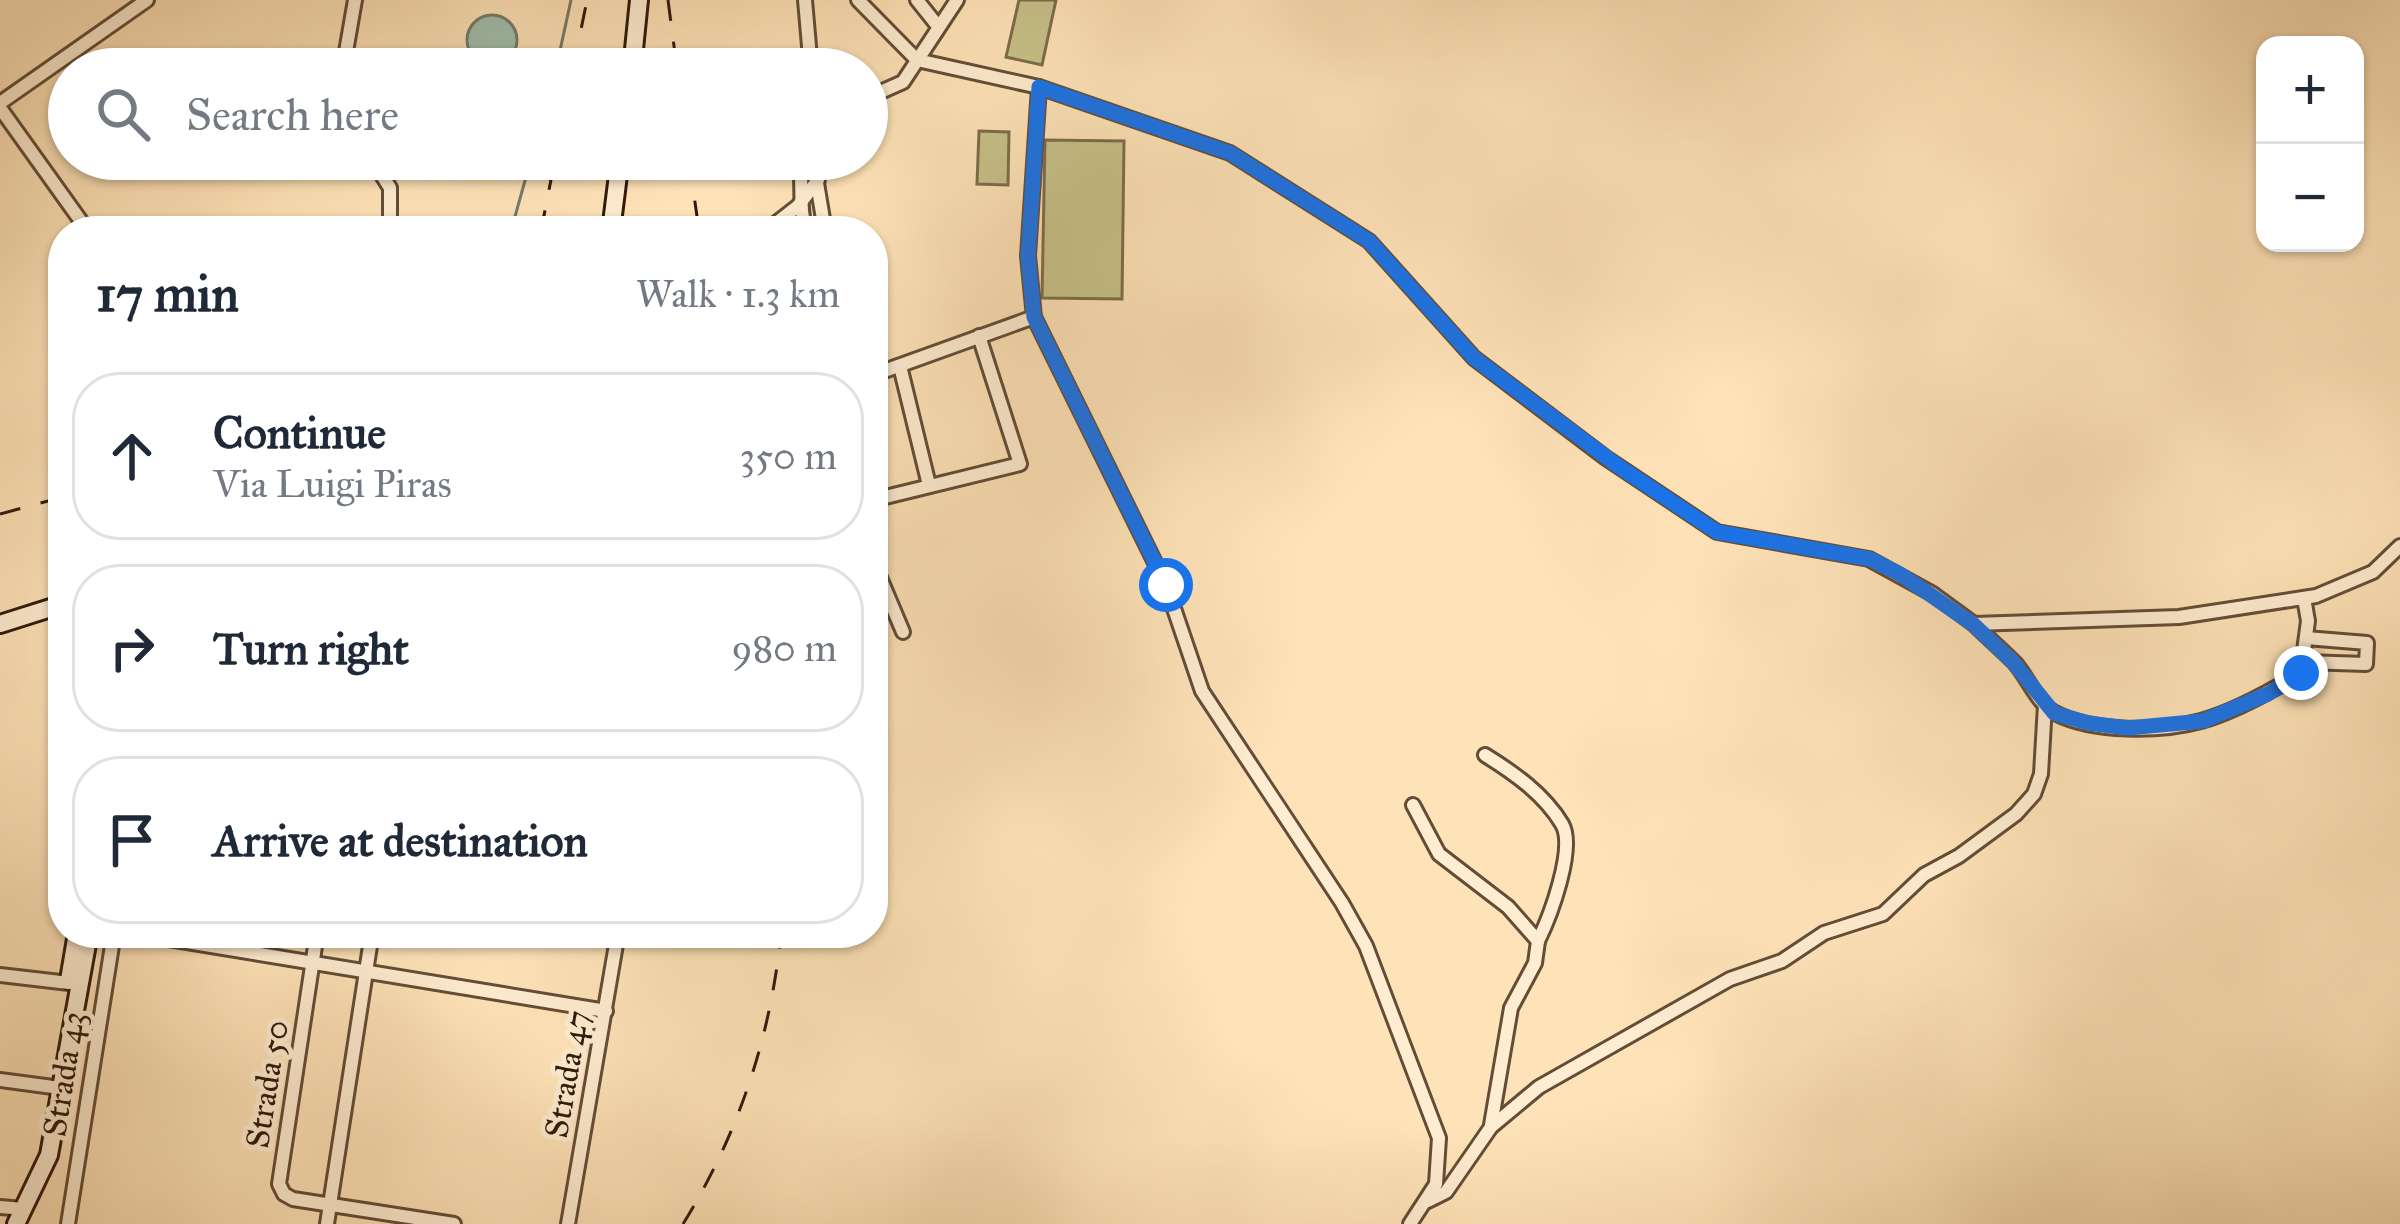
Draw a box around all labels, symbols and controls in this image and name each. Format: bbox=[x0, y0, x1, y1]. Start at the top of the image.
map controls bbox=[2256, 36, 2364, 252]
button: + bbox=[2256, 36, 2364, 144]
search box bbox=[48, 48, 888, 180]
icon: search bbox=[90, 81, 156, 147]
text: Search here bbox=[186, 87, 399, 142]
button: − bbox=[2256, 144, 2364, 252]
text: 17 min bbox=[96, 263, 239, 325]
text: Walk · 1.3 km bbox=[636, 270, 840, 318]
text: Continue bbox=[213, 405, 386, 460]
icon: ahead bbox=[99, 423, 165, 489]
text: 350 m bbox=[739, 432, 837, 480]
text: Via Luigi Piras bbox=[213, 460, 452, 508]
route start bbox=[1139, 558, 1193, 612]
icon: right bbox=[99, 615, 165, 681]
text: Turn right bbox=[213, 621, 409, 676]
text: 980 m bbox=[731, 624, 837, 672]
route end bbox=[2274, 646, 2328, 700]
icon: arrive bbox=[99, 807, 165, 873]
text: Arrive at destination bbox=[213, 813, 588, 868]
street label: Strada 47 bbox=[536, 1007, 598, 1141]
street label: Strada 43 bbox=[34, 1009, 94, 1139]
street label: Strada 50 bbox=[237, 1017, 297, 1151]

